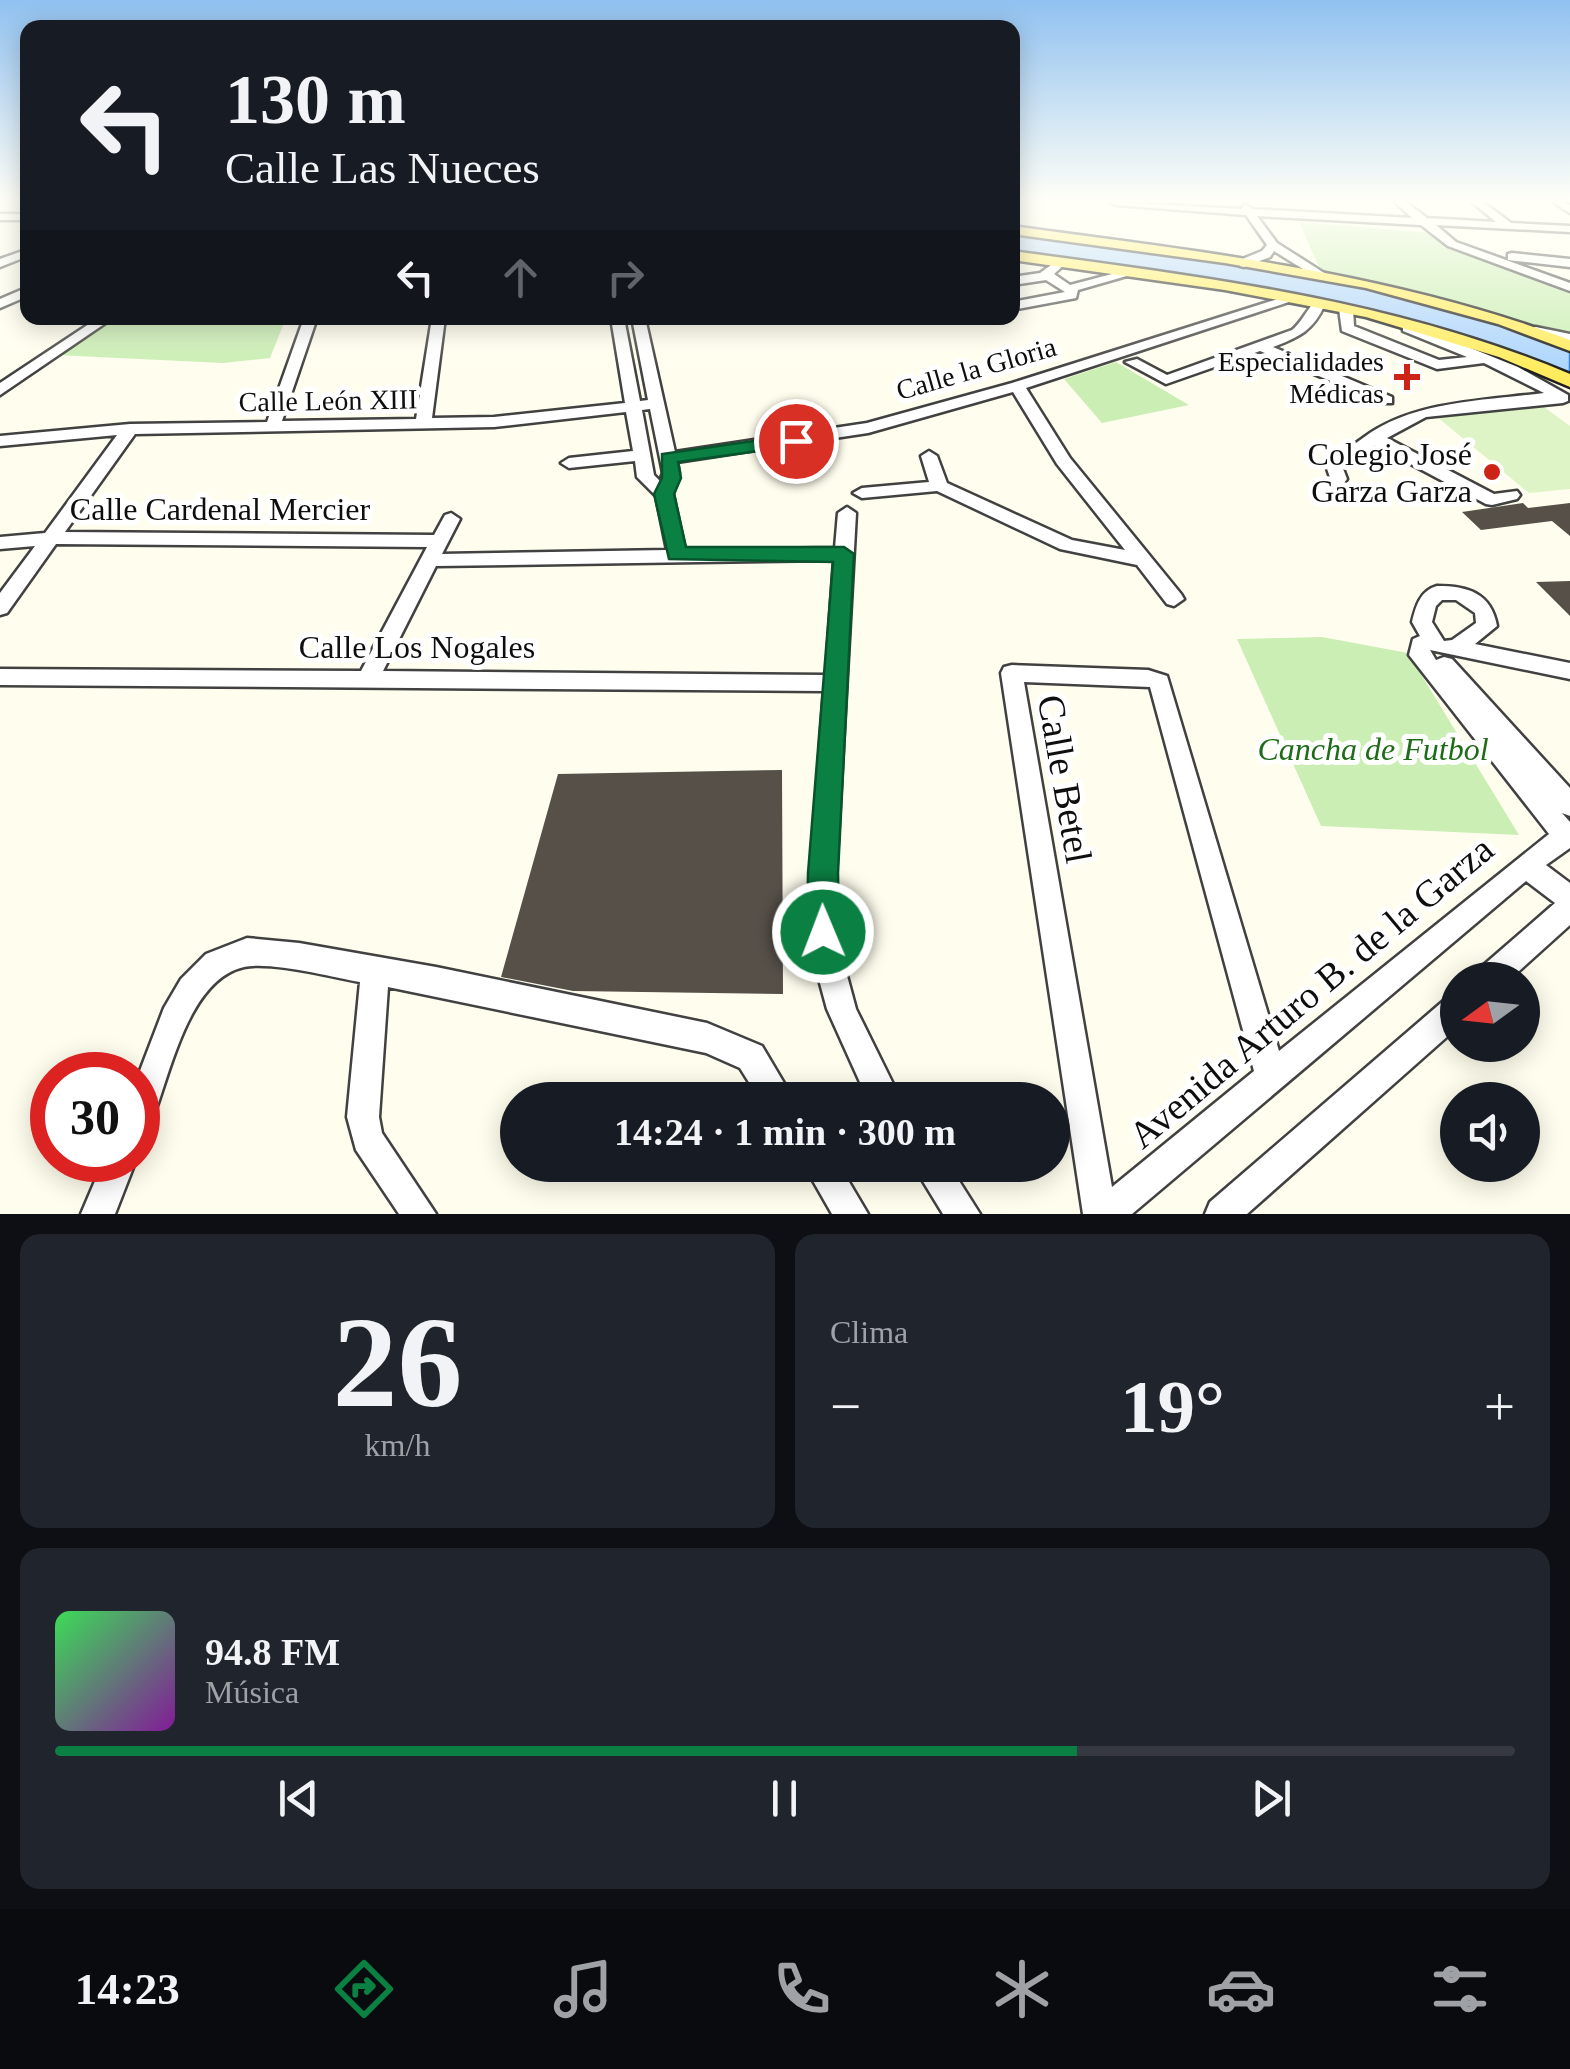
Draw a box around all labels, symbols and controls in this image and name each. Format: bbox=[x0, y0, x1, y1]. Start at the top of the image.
icon: left bbox=[60, 60, 190, 190]
text: 130 m bbox=[225, 61, 406, 138]
text: Calle Las Nueces bbox=[225, 143, 540, 193]
icon: left bbox=[388, 250, 443, 305]
icon: ahead bbox=[493, 250, 548, 305]
icon: right bbox=[598, 250, 653, 305]
street label: Calle la Gloria bbox=[893, 331, 1060, 406]
place label: Especialidades Médicas bbox=[1218, 346, 1384, 409]
marker: Especialidades Médicas bbox=[1394, 364, 1420, 390]
street label: Calle León XIII bbox=[238, 383, 418, 418]
pin bbox=[754, 399, 839, 484]
icon: arrive bbox=[769, 414, 824, 469]
place label: Colegio José Garza Garza bbox=[1308, 436, 1472, 509]
marker: Colegio José Garza Garza bbox=[1481, 461, 1503, 483]
street label: Calle Cardenal Mercier bbox=[70, 491, 370, 527]
street label: Calle Los Nogales bbox=[299, 629, 535, 665]
street label: Calle Betel bbox=[1030, 692, 1100, 866]
park label: Cancha de Futbol bbox=[1257, 731, 1489, 767]
street label: Avenida Arturo B. de la Garza bbox=[1121, 828, 1501, 1156]
position arrow bbox=[771, 880, 875, 984]
north arrow bbox=[1440, 962, 1540, 1062]
map controls bbox=[1440, 962, 1540, 1182]
speed limit sign: 30 bbox=[30, 1052, 160, 1182]
button: sound bbox=[1440, 1082, 1540, 1182]
text: 14:24 · 1 min · 300 m bbox=[614, 1111, 956, 1153]
text: 26 bbox=[333, 1290, 463, 1434]
text: Clima bbox=[830, 1314, 908, 1350]
text: 19° bbox=[1120, 1365, 1225, 1448]
text: − bbox=[830, 1376, 861, 1437]
text: + bbox=[1484, 1376, 1515, 1437]
text: km/h bbox=[365, 1427, 430, 1463]
text: 94.8 FM bbox=[205, 1631, 340, 1673]
text: Música bbox=[205, 1674, 299, 1710]
icon: previous bbox=[271, 1771, 326, 1826]
icon: pause bbox=[757, 1771, 812, 1826]
icon: next bbox=[1244, 1771, 1299, 1826]
icon: directions bbox=[329, 1954, 399, 2024]
icon: music bbox=[548, 1954, 618, 2024]
icon: phone bbox=[767, 1954, 837, 2024]
icon: climate bbox=[987, 1954, 1057, 2024]
icon: car bbox=[1206, 1954, 1276, 2024]
icon: filters bbox=[1425, 1954, 1495, 2024]
text: 14:23 bbox=[75, 1964, 180, 2014]

